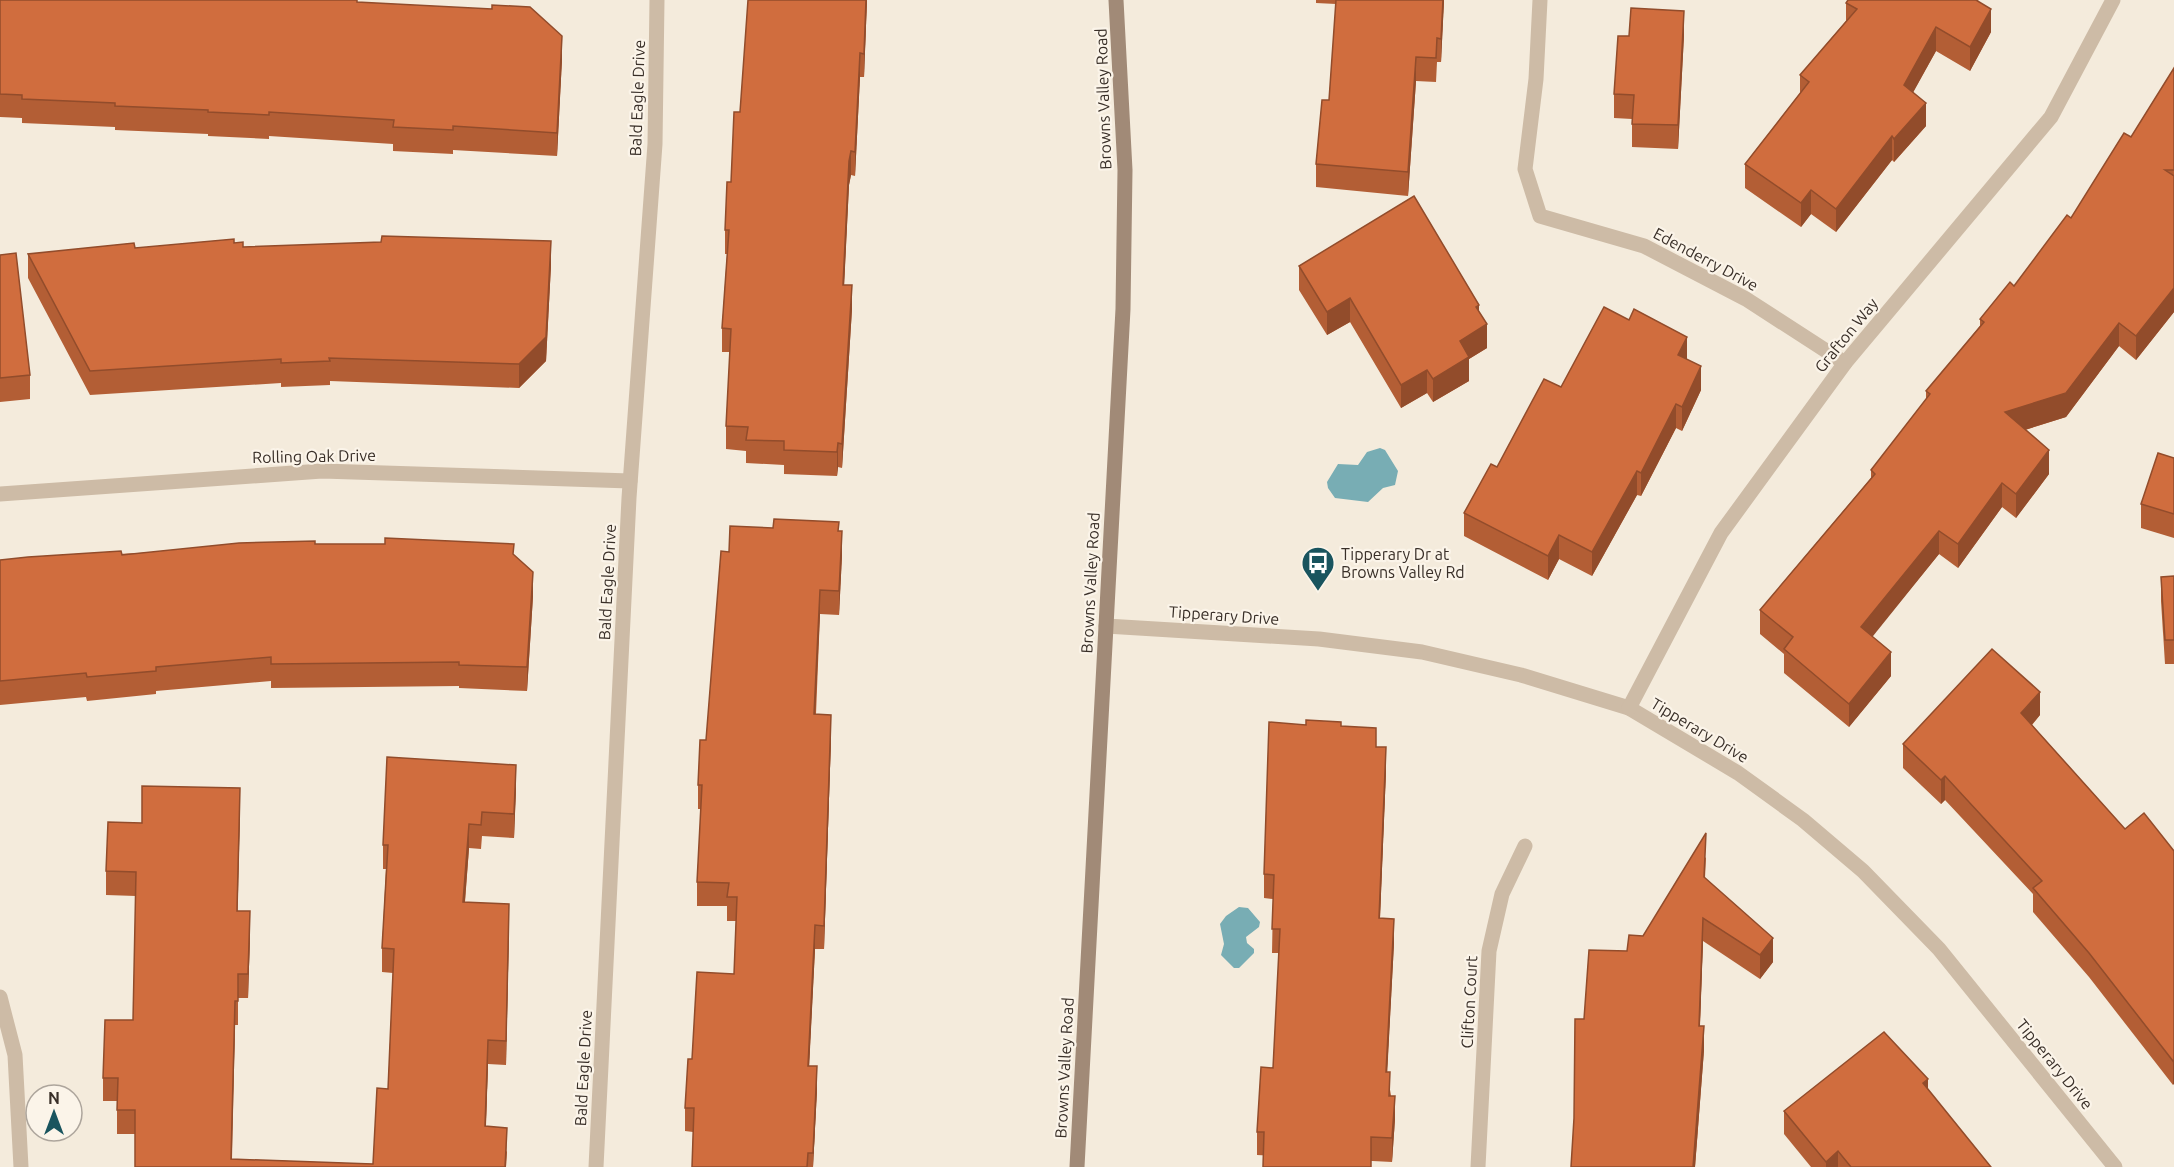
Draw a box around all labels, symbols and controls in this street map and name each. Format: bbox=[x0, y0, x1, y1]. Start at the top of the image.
street label: Browns Valley Road bbox=[1092, 28, 1114, 170]
street label: Bald Eagle Drive bbox=[626, 39, 648, 157]
street label: Edenderry Drive bbox=[1651, 224, 1761, 294]
street label: Grafton Way bbox=[1811, 294, 1881, 376]
street label: Rolling Oak Drive bbox=[252, 446, 376, 466]
street label: Browns Valley Road bbox=[1077, 512, 1103, 654]
street label: Bald Eagle Drive bbox=[595, 523, 619, 641]
bus stop icon: Tipperary Dr at Browns Valley Rd bbox=[1300, 545, 1336, 592]
place label: Tipperary Dr at Browns Valley Rd bbox=[1341, 545, 1465, 581]
street label: Tipperary Drive bbox=[1168, 602, 1280, 628]
street label: Tipperary Drive bbox=[1648, 694, 1752, 766]
street label: Clifton Court bbox=[1458, 954, 1480, 1049]
street label: Browns Valley Road bbox=[1051, 997, 1077, 1139]
street label: Bald Eagle Drive bbox=[571, 1009, 595, 1127]
street label: Tipperary Drive bbox=[2013, 1015, 2097, 1113]
north arrow bbox=[24, 1083, 84, 1143]
text: N bbox=[48, 1089, 60, 1107]

